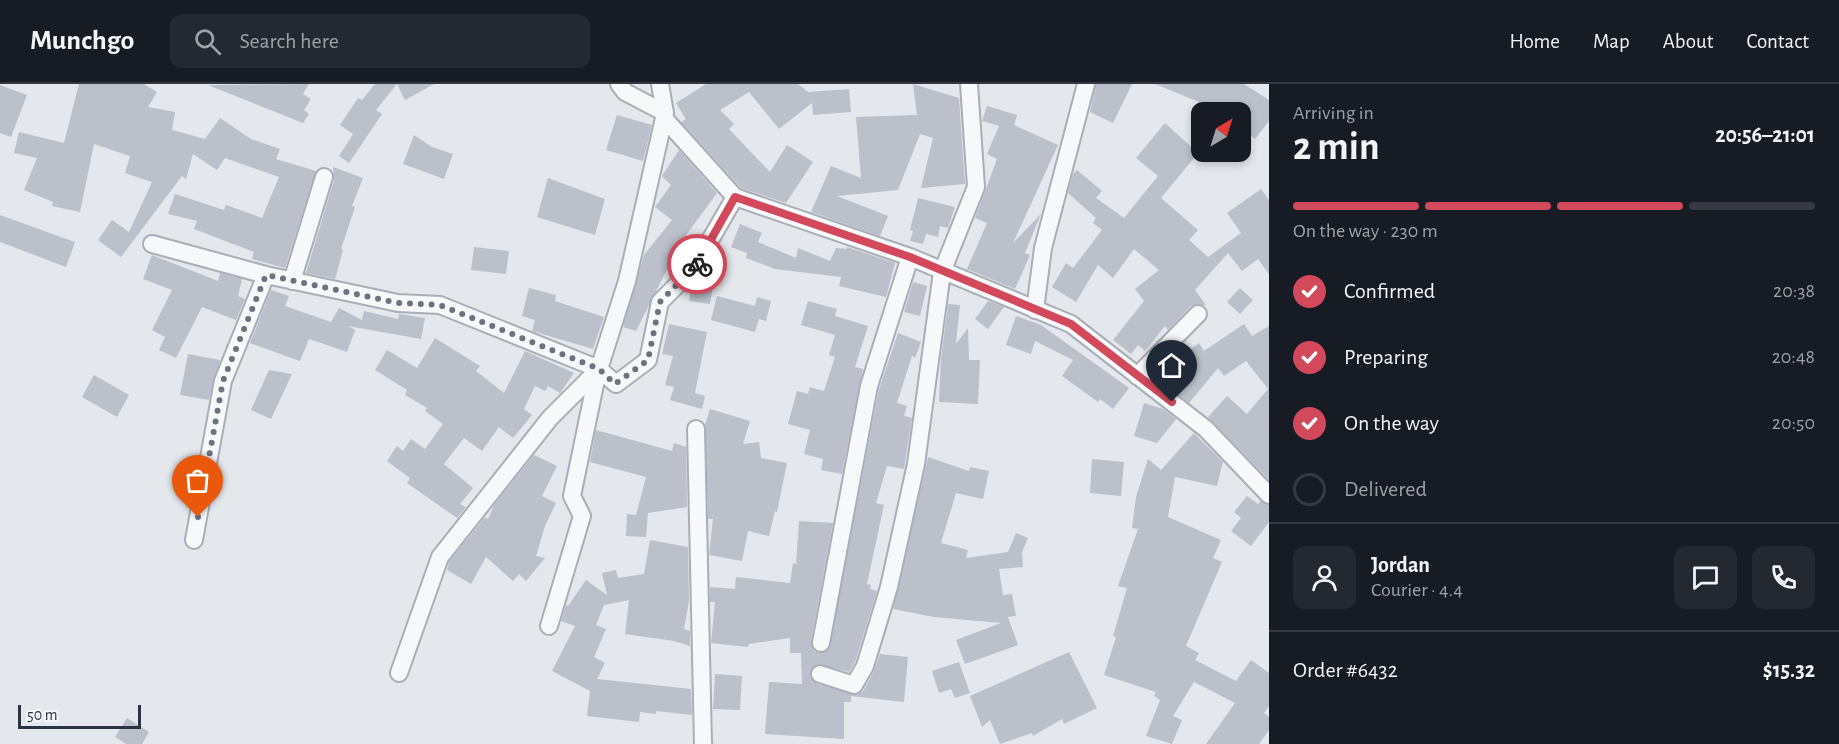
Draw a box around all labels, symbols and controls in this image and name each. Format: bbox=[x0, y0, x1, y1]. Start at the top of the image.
search box bbox=[170, 14, 590, 68]
icon: search bbox=[191, 25, 224, 58]
text: Munchgo bbox=[30, 27, 134, 55]
text: Search here bbox=[239, 30, 339, 52]
text: Home bbox=[1509, 31, 1560, 52]
text: Map bbox=[1593, 31, 1630, 52]
text: About bbox=[1663, 31, 1713, 52]
text: Contact bbox=[1746, 31, 1809, 52]
north arrow bbox=[1191, 102, 1251, 162]
map controls bbox=[1191, 102, 1251, 162]
text: Arriving in bbox=[1293, 103, 1374, 123]
text: 20:56–21:01 bbox=[1715, 124, 1815, 146]
text: 2 min bbox=[1293, 128, 1380, 167]
text: On the way · 230 m bbox=[1293, 221, 1438, 241]
courier bbox=[667, 234, 727, 294]
icon: bike bbox=[681, 248, 714, 281]
icon: check bbox=[1293, 275, 1326, 308]
text: Confirmed bbox=[1344, 280, 1435, 302]
text: 20:38 bbox=[1773, 281, 1815, 301]
pin bbox=[1146, 340, 1197, 402]
icon: check bbox=[1293, 341, 1326, 374]
text: Preparing bbox=[1344, 346, 1428, 368]
text: 20:48 bbox=[1772, 347, 1815, 367]
icon: home bbox=[1155, 349, 1188, 382]
icon: check bbox=[1293, 407, 1326, 440]
text: On the way bbox=[1344, 412, 1439, 434]
text: 20:50 bbox=[1772, 413, 1815, 433]
pin bbox=[172, 455, 223, 517]
icon: bag bbox=[181, 464, 214, 497]
text: Delivered bbox=[1344, 478, 1427, 500]
button: person bbox=[1293, 546, 1356, 609]
button: chat bbox=[1674, 546, 1737, 609]
button: phone bbox=[1752, 546, 1815, 609]
text: Jordan bbox=[1371, 554, 1430, 576]
text: Courier · 4.4 bbox=[1371, 580, 1463, 600]
text: Order #6432 bbox=[1293, 659, 1398, 681]
text: $15.32 bbox=[1763, 659, 1815, 681]
scale bar bbox=[18, 702, 141, 730]
text: 50 m bbox=[27, 707, 58, 723]

